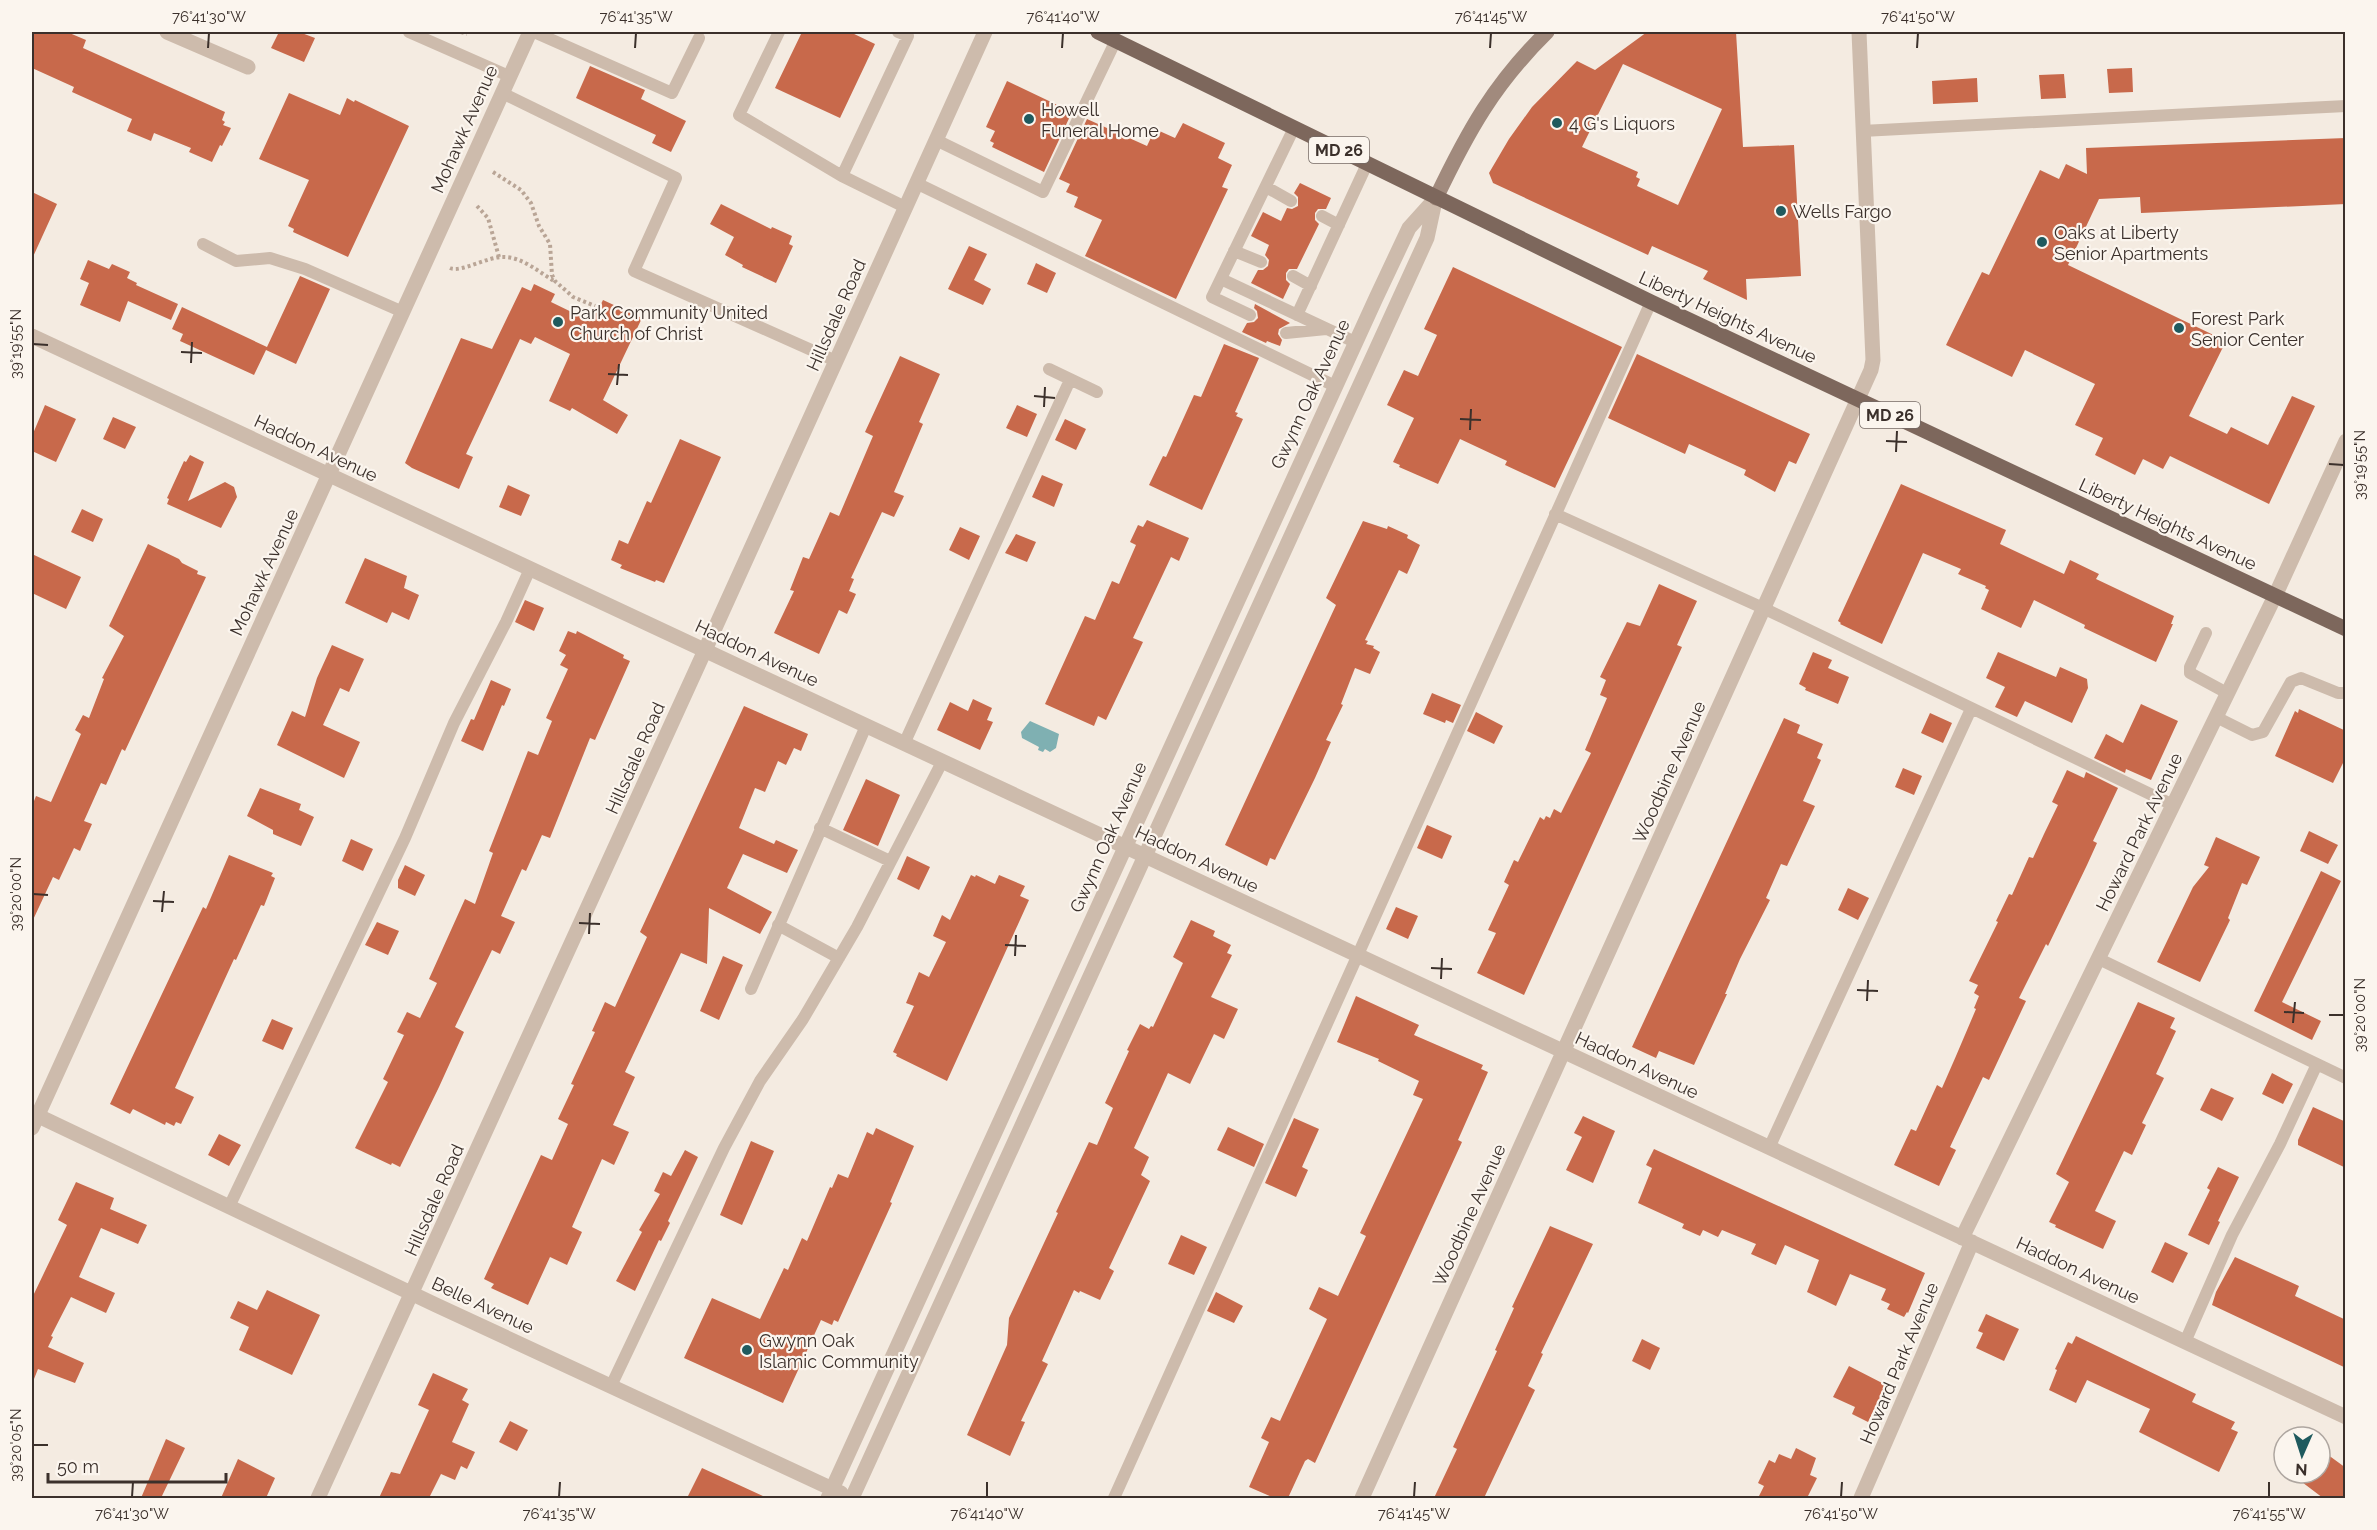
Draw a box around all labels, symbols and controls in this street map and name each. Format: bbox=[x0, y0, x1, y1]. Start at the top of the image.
text: 76°41'30"W bbox=[172, 8, 246, 26]
text: 76°41'35"W bbox=[599, 8, 673, 26]
text: 76°41'40"W bbox=[1026, 8, 1100, 26]
text: 76°41'45"W bbox=[1455, 8, 1527, 26]
text: 76°41'50"W bbox=[1881, 8, 1955, 26]
street label: Mohawk Avenue bbox=[426, 61, 502, 196]
place label: Howell Funeral Home bbox=[1041, 99, 1159, 141]
marker: Howell Funeral Home bbox=[1022, 112, 1036, 126]
place label: 4 G's Liquors bbox=[1569, 113, 1675, 134]
marker: 4 G's Liquors bbox=[1550, 116, 1564, 130]
road number: MD 26 bbox=[1309, 137, 1369, 163]
place label: Wells Fargo bbox=[1793, 201, 1892, 222]
marker: Wells Fargo bbox=[1774, 204, 1788, 218]
place label: Oaks at Liberty Senior Apartments bbox=[2054, 222, 2209, 264]
marker: Oaks at Liberty Senior Apartments bbox=[2035, 235, 2049, 249]
street label: Hillsdale Road bbox=[802, 256, 870, 374]
street label: Liberty Heights Avenue bbox=[1636, 267, 1820, 368]
place label: Park Community United Church of Christ bbox=[570, 302, 768, 344]
place label: Forest Park Senior Center bbox=[2191, 308, 2305, 350]
text: 39°19'55"N bbox=[7, 309, 25, 379]
marker: Park Community United Church of Christ bbox=[551, 315, 565, 329]
street label: Gwynn Oak Avenue bbox=[1266, 315, 1354, 472]
marker: Forest Park Senior Center bbox=[2172, 321, 2186, 335]
road number: MD 26 bbox=[1860, 402, 1920, 428]
street label: Haddon Avenue bbox=[251, 410, 381, 486]
text: 39°19'55"N bbox=[2351, 430, 2369, 500]
street label: Liberty Heights Avenue bbox=[2076, 474, 2260, 575]
street label: Mohawk Avenue bbox=[225, 505, 303, 639]
street label: Haddon Avenue bbox=[692, 615, 822, 691]
street label: Woodbine Avenue bbox=[1628, 697, 1710, 846]
street label: Hillsdale Road bbox=[601, 699, 669, 817]
street label: Howard Park Avenue bbox=[2092, 749, 2187, 915]
street label: Gwynn Oak Avenue bbox=[1065, 758, 1151, 916]
street label: Haddon Avenue bbox=[1132, 821, 1262, 897]
text: 39°20'00"N bbox=[7, 857, 25, 931]
text: 39°20'00"N bbox=[2351, 978, 2369, 1052]
street label: Haddon Avenue bbox=[1572, 1027, 1702, 1103]
street label: Woodbine Avenue bbox=[1428, 1140, 1510, 1289]
street label: Hillsdale Road bbox=[400, 1141, 468, 1259]
street label: Haddon Avenue bbox=[2013, 1232, 2143, 1308]
street label: Belle Avenue bbox=[429, 1272, 538, 1338]
street label: Howard Park Avenue bbox=[1855, 1279, 1943, 1447]
place label: Gwynn Oak Islamic Community bbox=[759, 1330, 919, 1372]
marker: Gwynn Oak Islamic Community bbox=[740, 1343, 754, 1357]
text: 39°20'05"N bbox=[7, 1408, 25, 1482]
north arrow bbox=[2272, 1425, 2332, 1485]
scale bar bbox=[48, 1446, 226, 1484]
text: 50 m bbox=[57, 1456, 99, 1477]
text: N bbox=[2295, 1460, 2308, 1479]
text: 76°41'30"W bbox=[95, 1505, 169, 1523]
text: 76°41'35"W bbox=[522, 1505, 596, 1523]
text: 76°41'40"W bbox=[950, 1505, 1024, 1523]
text: 76°41'45"W bbox=[1378, 1505, 1450, 1523]
text: 76°41'50"W bbox=[1804, 1505, 1878, 1523]
text: 76°41'55"W bbox=[2232, 1505, 2306, 1523]

